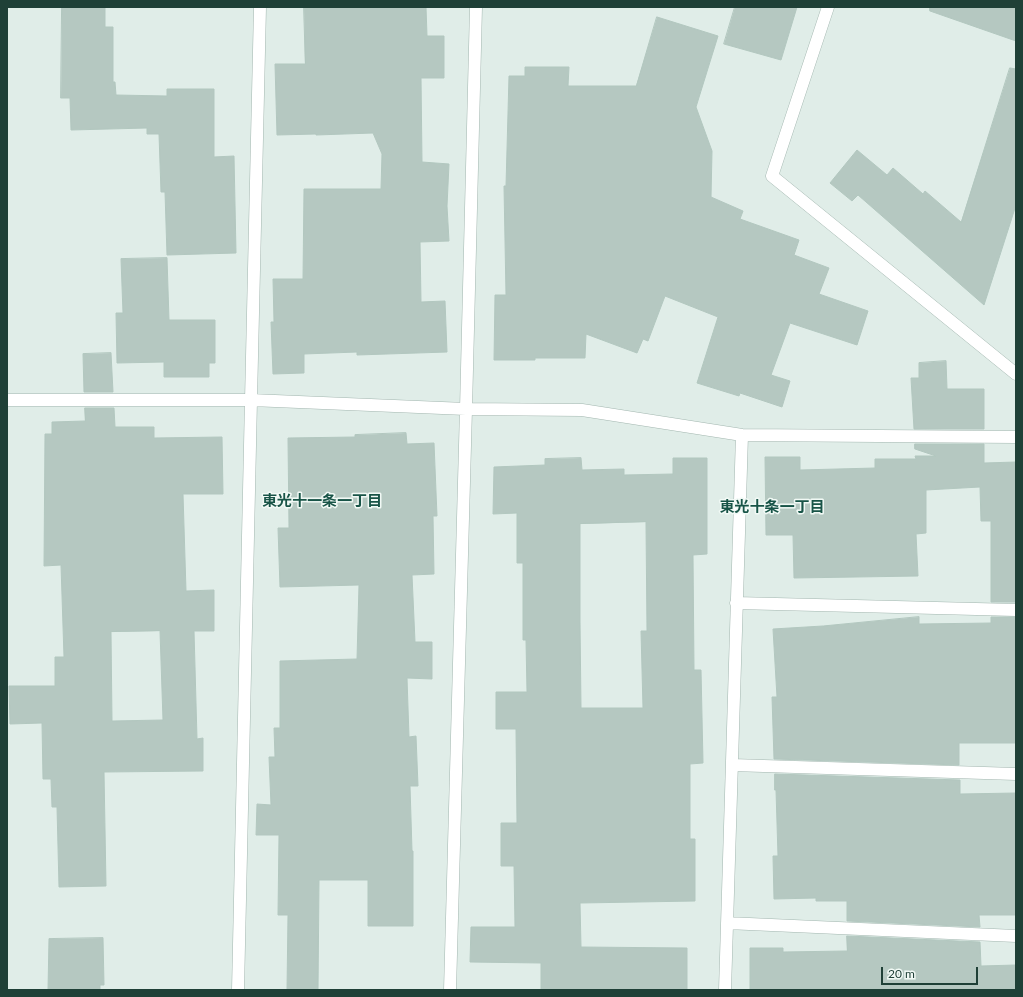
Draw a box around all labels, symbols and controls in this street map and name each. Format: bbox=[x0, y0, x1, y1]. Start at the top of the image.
district label: 東光十一条一丁目 bbox=[262, 492, 382, 510]
district label: 東光十条一丁目 bbox=[720, 498, 824, 516]
scale bar bbox=[883, 959, 980, 985]
text: 20 m bbox=[888, 966, 915, 981]

